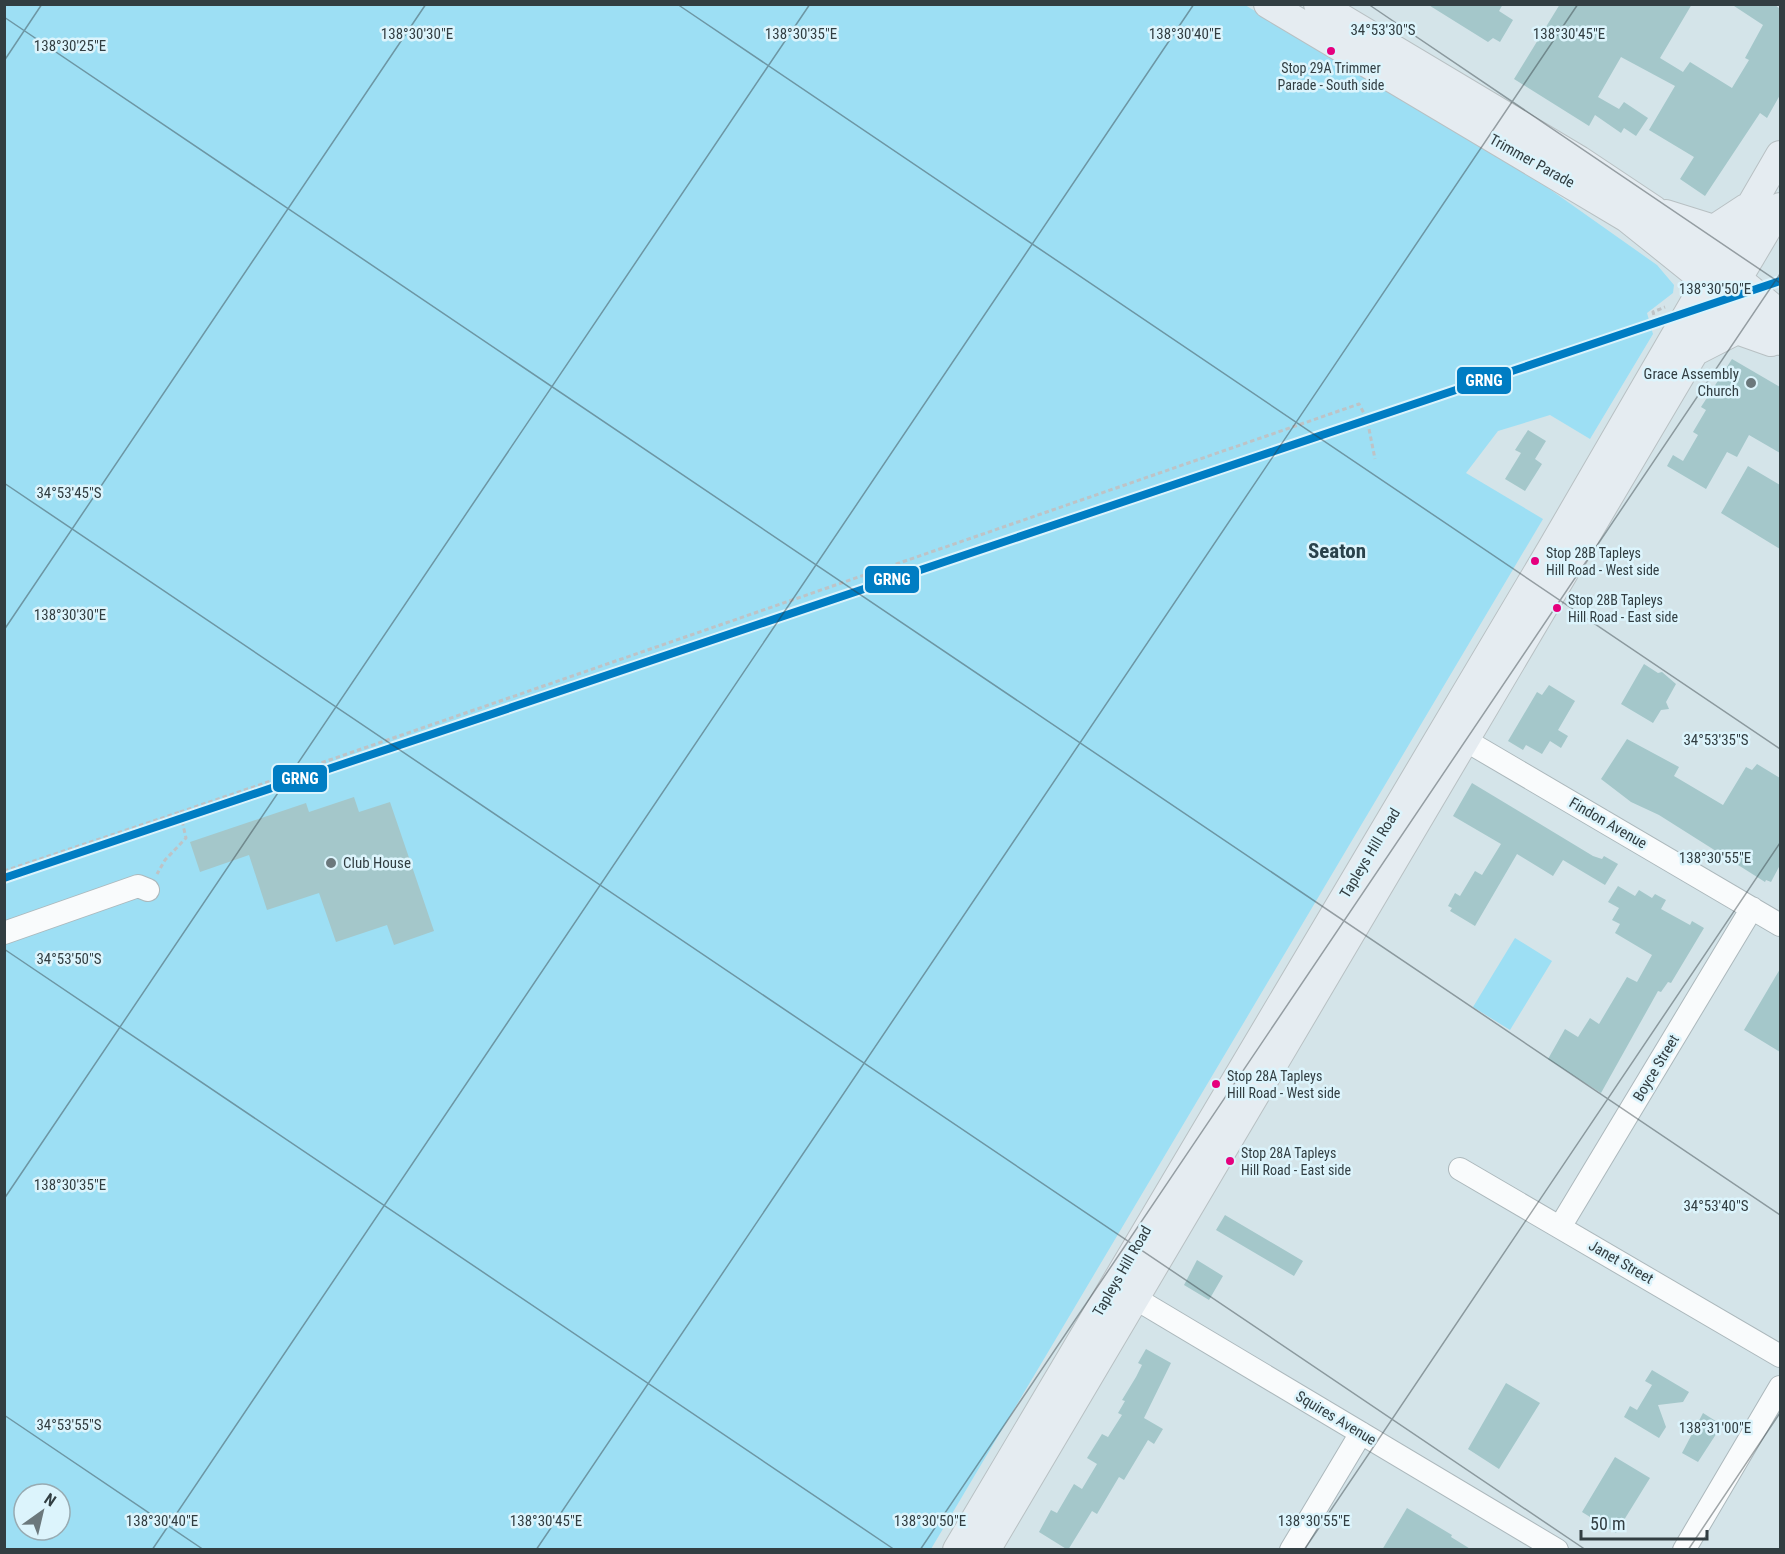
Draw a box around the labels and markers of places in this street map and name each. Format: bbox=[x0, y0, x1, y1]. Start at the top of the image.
marker: Stop 29A Trimmer Parade - South side bbox=[1325, 45, 1337, 57]
place label: Stop 29A Trimmer Parade - South side bbox=[1278, 60, 1385, 93]
place label: Grace Assembly Church bbox=[1644, 365, 1739, 400]
marker: Grace Assembly Church bbox=[1744, 376, 1758, 390]
place label: Stop 28B Tapleys Hill Road - West side bbox=[1546, 545, 1660, 578]
marker: Stop 28B Tapleys Hill Road - West side bbox=[1529, 555, 1541, 567]
place label: Stop 28B Tapleys Hill Road - East side bbox=[1568, 592, 1678, 625]
marker: Stop 28B Tapleys Hill Road - East side bbox=[1551, 602, 1563, 614]
place label: Club House bbox=[343, 854, 411, 872]
marker: Club House bbox=[324, 856, 338, 870]
place label: Stop 28A Tapleys Hill Road - West side bbox=[1227, 1068, 1341, 1101]
marker: Stop 28A Tapleys Hill Road - West side bbox=[1210, 1078, 1222, 1090]
place label: Stop 28A Tapleys Hill Road - East side bbox=[1241, 1145, 1351, 1178]
marker: Stop 28A Tapleys Hill Road - East side bbox=[1224, 1155, 1236, 1167]

